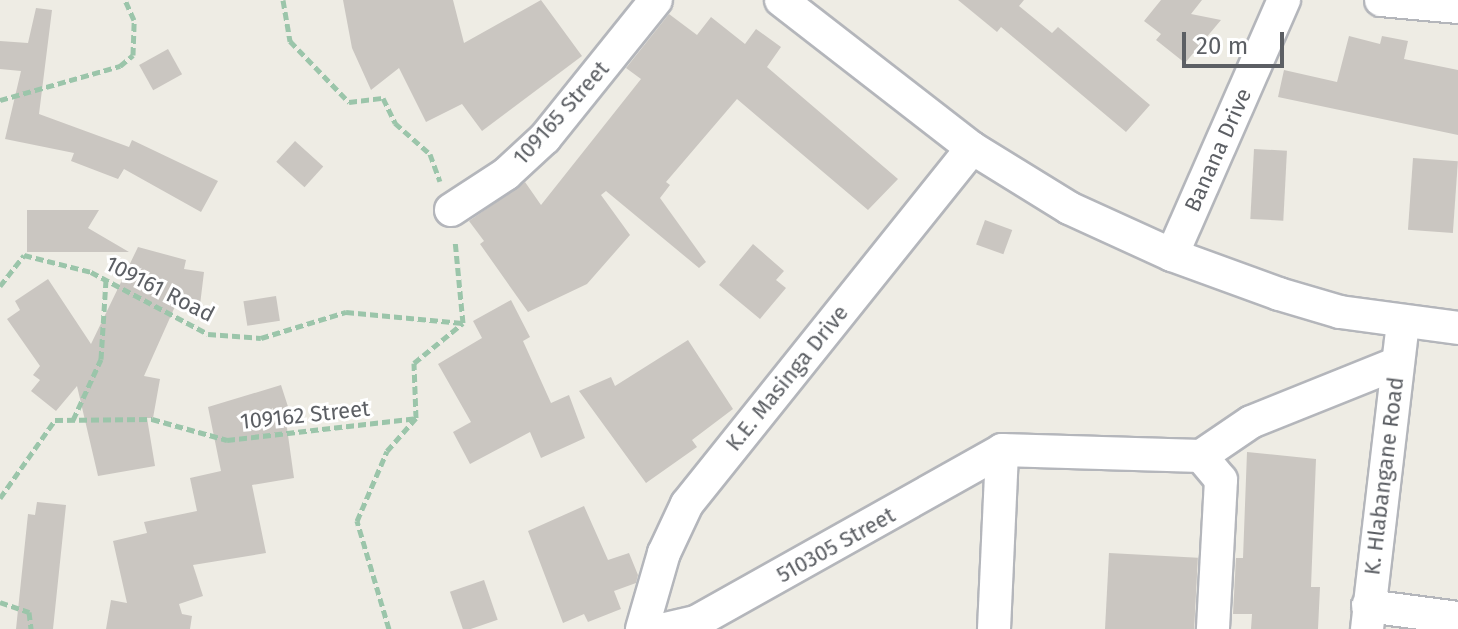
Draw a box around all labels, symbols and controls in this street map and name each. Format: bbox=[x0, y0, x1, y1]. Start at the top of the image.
scale bar bbox=[1186, 16, 1288, 66]
text: 20 m bbox=[1196, 32, 1248, 60]
street label: 109165 Street bbox=[508, 56, 614, 170]
street label: Banana Drive bbox=[1179, 84, 1257, 216]
street label: 109161 Road bbox=[101, 250, 219, 328]
street label: K.E. Masinga Drive bbox=[720, 300, 854, 456]
street label: K. Hlabangane Road bbox=[1359, 375, 1409, 577]
street label: 109162 Street bbox=[239, 395, 371, 435]
street label: 510305 Street bbox=[772, 502, 900, 588]

